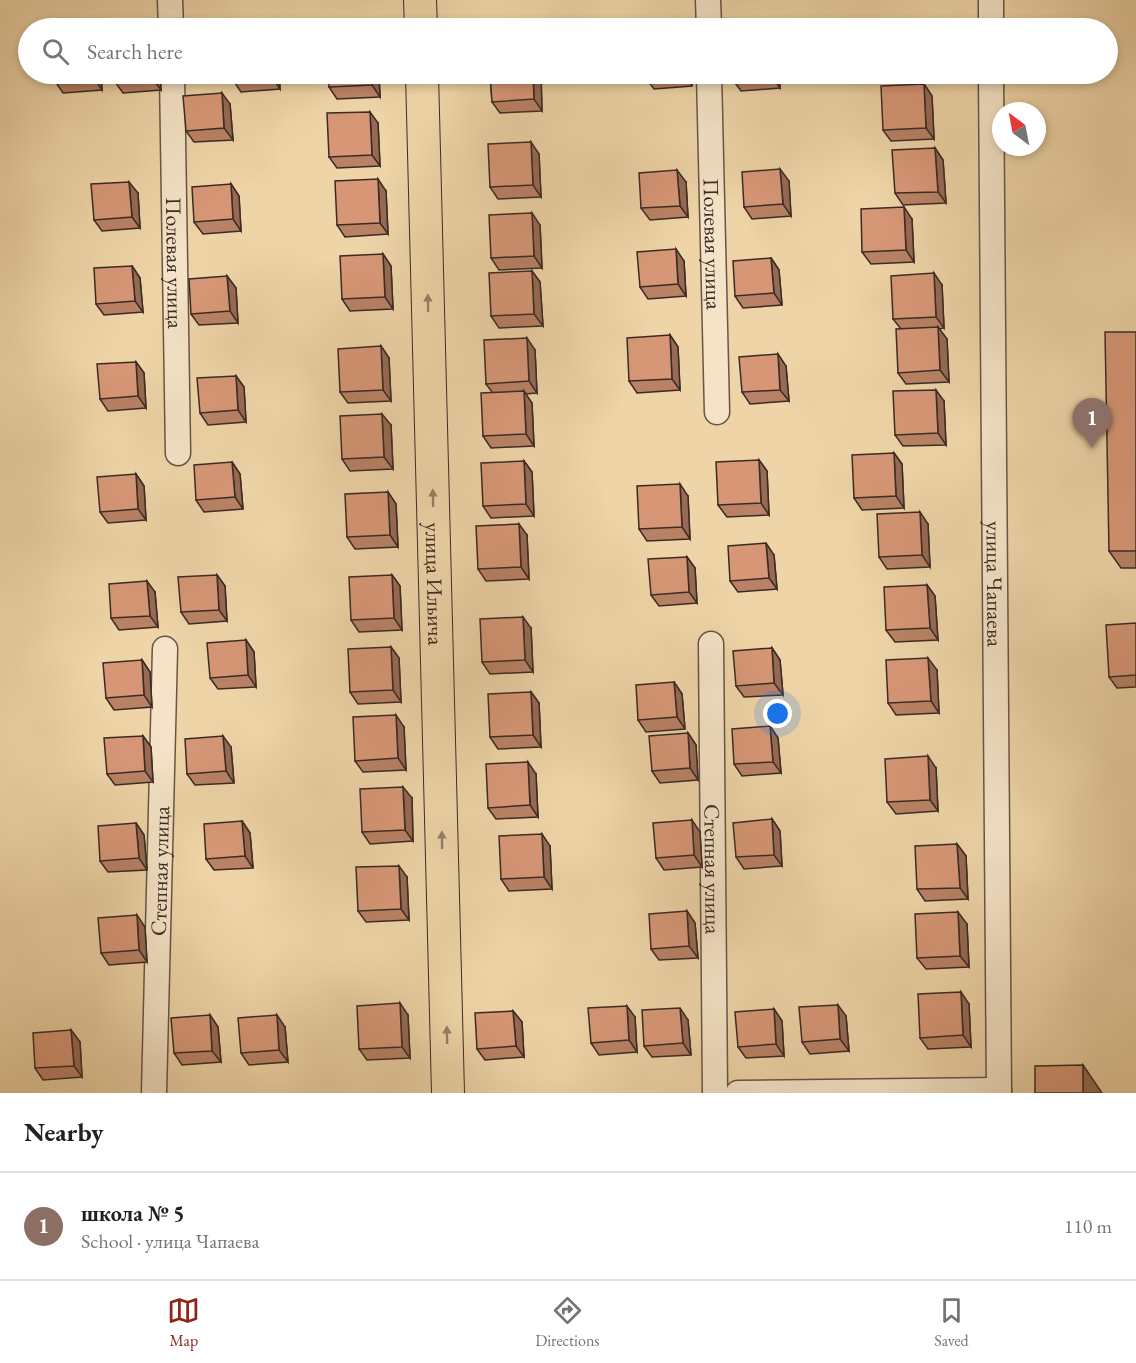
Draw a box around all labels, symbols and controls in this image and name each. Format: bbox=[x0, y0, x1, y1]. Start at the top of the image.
search box bbox=[18, 18, 1118, 84]
icon: search bbox=[39, 35, 72, 68]
text: Search here bbox=[87, 37, 182, 66]
north arrow bbox=[992, 102, 1046, 156]
street label: Полевая улица bbox=[697, 178, 729, 310]
street label: Полевая улица bbox=[159, 197, 191, 329]
one-way arrow bbox=[423, 293, 432, 312]
pin: 1 bbox=[1072, 398, 1112, 448]
one-way arrow bbox=[428, 488, 437, 507]
street label: улица Чапаева bbox=[980, 521, 1010, 647]
street label: улица Ильича bbox=[419, 522, 451, 646]
your location bbox=[763, 699, 792, 728]
street label: Степная улица bbox=[698, 804, 728, 934]
street label: Степная улица bbox=[143, 805, 176, 937]
one-way arrow bbox=[437, 830, 446, 849]
one-way arrow bbox=[442, 1025, 451, 1044]
text: Nearby bbox=[24, 1115, 104, 1149]
text: школа № 5 bbox=[81, 1199, 185, 1228]
text: 1 bbox=[38, 1213, 49, 1239]
text: 110 m bbox=[1064, 1213, 1112, 1239]
text: School · улица Чапаева bbox=[81, 1228, 260, 1254]
tab: Map bbox=[167, 1294, 200, 1351]
tab: Directions bbox=[535, 1294, 600, 1351]
tab: Saved bbox=[934, 1294, 969, 1351]

